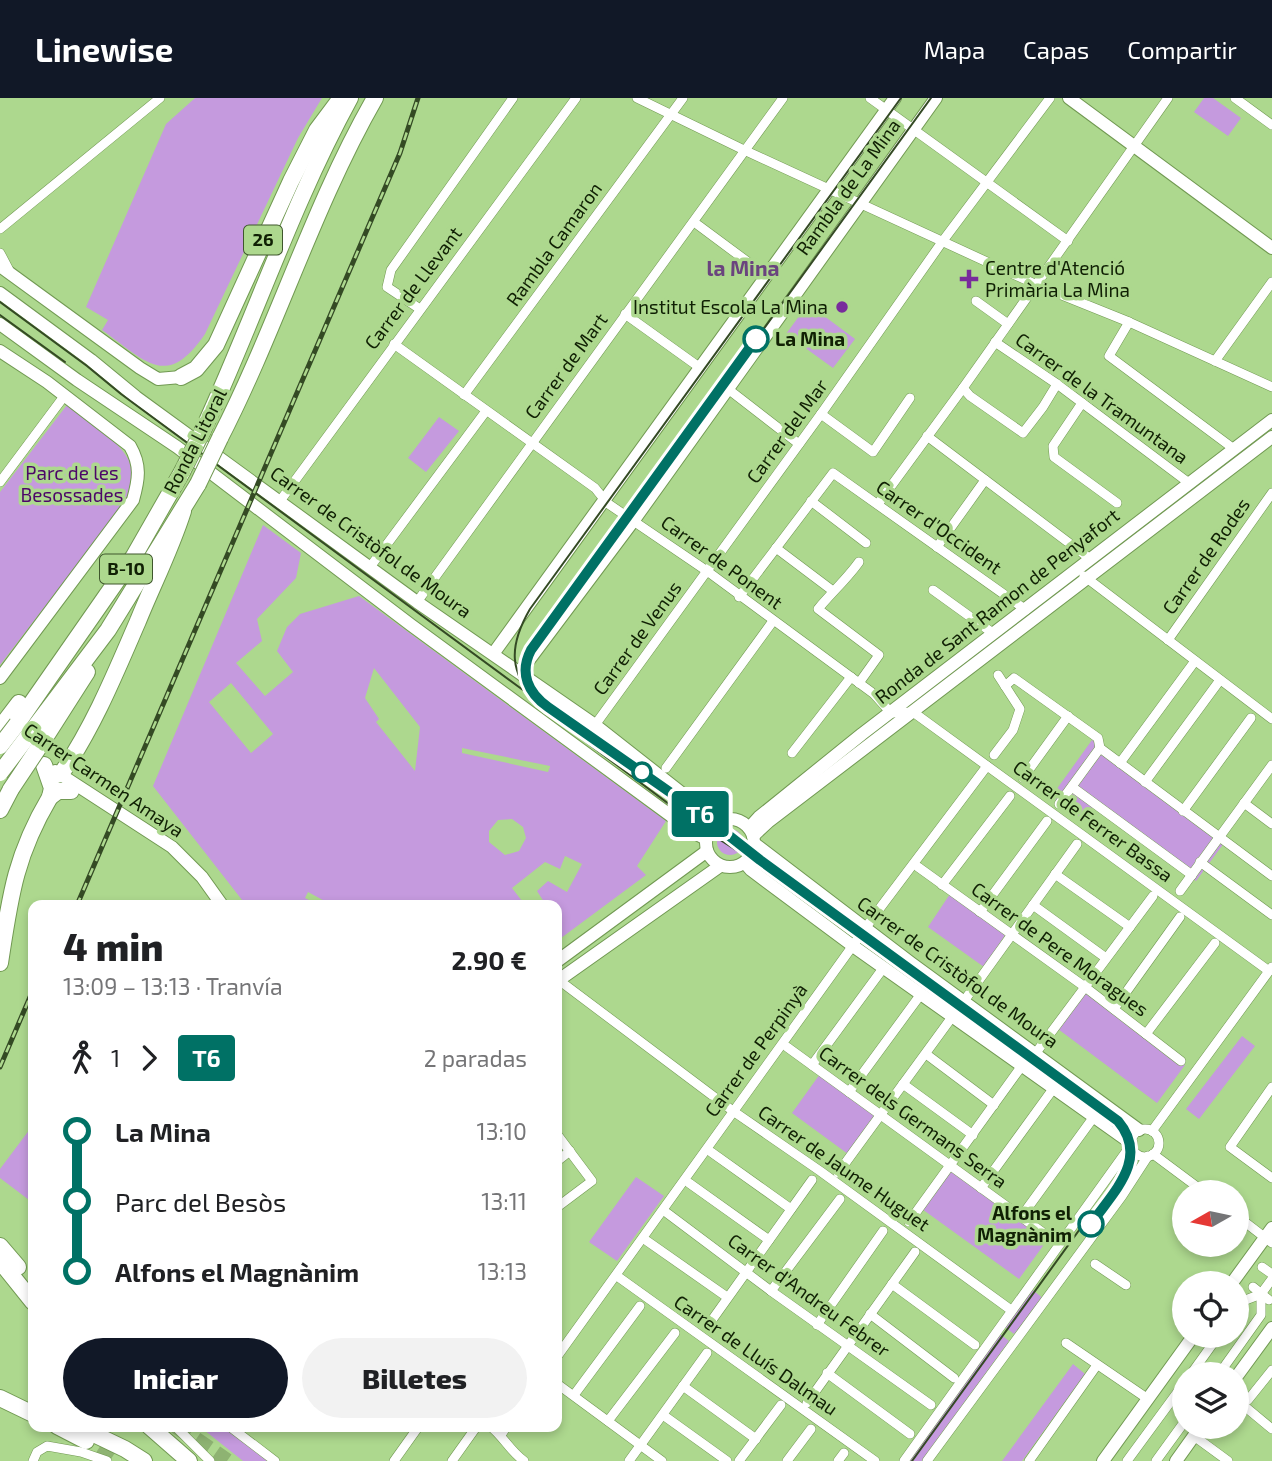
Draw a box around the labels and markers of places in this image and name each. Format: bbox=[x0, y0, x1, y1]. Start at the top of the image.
place label: Centre d'Atenció Primària La Mina bbox=[985, 256, 1130, 301]
marker: Centre d'Atenció Primària La Mina bbox=[959, 269, 979, 289]
place label: Institut Escola La Mina bbox=[633, 295, 828, 318]
marker: Institut Escola La Mina bbox=[834, 299, 850, 315]
marker: La Mina bbox=[743, 326, 769, 352]
place label: La Mina bbox=[775, 327, 845, 350]
unlabelled marker bbox=[632, 762, 652, 782]
place label: Alfons el Magnànim bbox=[977, 1201, 1073, 1246]
marker: Alfons el Magnànim bbox=[1078, 1211, 1104, 1237]

